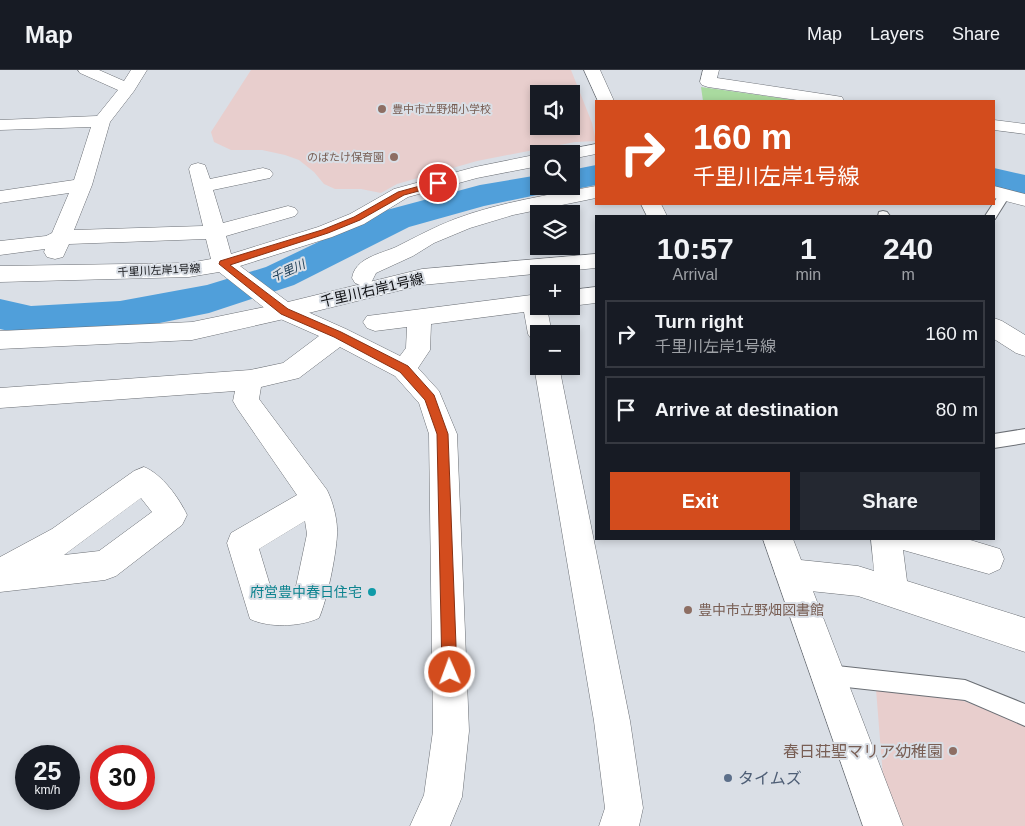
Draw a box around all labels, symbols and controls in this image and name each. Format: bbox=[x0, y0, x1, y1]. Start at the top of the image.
text: Map bbox=[25, 21, 73, 48]
text: Map bbox=[807, 24, 842, 44]
text: Layers bbox=[870, 24, 924, 44]
text: Share bbox=[952, 24, 1000, 44]
map controls bbox=[530, 85, 580, 375]
button: sound bbox=[530, 85, 580, 135]
marker: 豊中市立野畑小学校 bbox=[376, 103, 388, 115]
place label: 豊中市立野畑小学校 bbox=[392, 103, 491, 115]
text: 160 m bbox=[693, 117, 792, 156]
icon: right bbox=[610, 120, 675, 185]
button: search bbox=[530, 145, 580, 195]
place label: のばたけ保育園 bbox=[307, 151, 384, 163]
marker: のばたけ保育園 bbox=[388, 151, 400, 163]
pin bbox=[417, 162, 459, 204]
text: 千里川左岸1号線 bbox=[693, 164, 859, 189]
icon: arrive bbox=[424, 169, 452, 197]
button: layers bbox=[530, 205, 580, 255]
text: 10:57 bbox=[657, 232, 734, 265]
text: 1 bbox=[800, 232, 817, 265]
text: 240 bbox=[883, 232, 933, 265]
water label: 千里川 bbox=[269, 256, 309, 285]
street label: 千里川左岸1号線 bbox=[117, 262, 201, 278]
button: + bbox=[530, 265, 580, 315]
text: Arrival bbox=[673, 266, 718, 283]
text: min bbox=[795, 266, 821, 283]
text: m bbox=[901, 266, 915, 283]
street label: 千里川右岸1号線 bbox=[319, 270, 425, 310]
text: Turn right bbox=[655, 311, 743, 332]
icon: right bbox=[612, 320, 640, 348]
text: 160 m bbox=[925, 323, 978, 344]
button: − bbox=[530, 325, 580, 375]
text: 千里川左岸1号線 bbox=[655, 338, 776, 355]
icon: arrive bbox=[612, 396, 640, 424]
text: Arrive at destination bbox=[655, 399, 839, 420]
text: 80 m bbox=[936, 399, 978, 420]
button: Exit bbox=[610, 472, 790, 530]
button: Share bbox=[800, 472, 980, 530]
place label: 府営豊中春日住宅 bbox=[250, 584, 362, 600]
marker: 府営豊中春日住宅 bbox=[366, 586, 378, 598]
place label: 豊中市立野畑図書館 bbox=[698, 602, 824, 618]
marker: 豊中市立野畑図書館 bbox=[682, 604, 694, 616]
position arrow bbox=[423, 645, 475, 697]
place label: 春日荘聖マリア幼稚園 bbox=[783, 743, 943, 760]
speed limit sign: 30 bbox=[90, 745, 155, 810]
marker: 春日荘聖マリア幼稚園 bbox=[947, 745, 959, 757]
text: 25 bbox=[34, 757, 61, 785]
place label: タイムズ bbox=[738, 770, 802, 787]
marker: タイムズ bbox=[722, 772, 734, 784]
text: km/h bbox=[34, 783, 61, 797]

